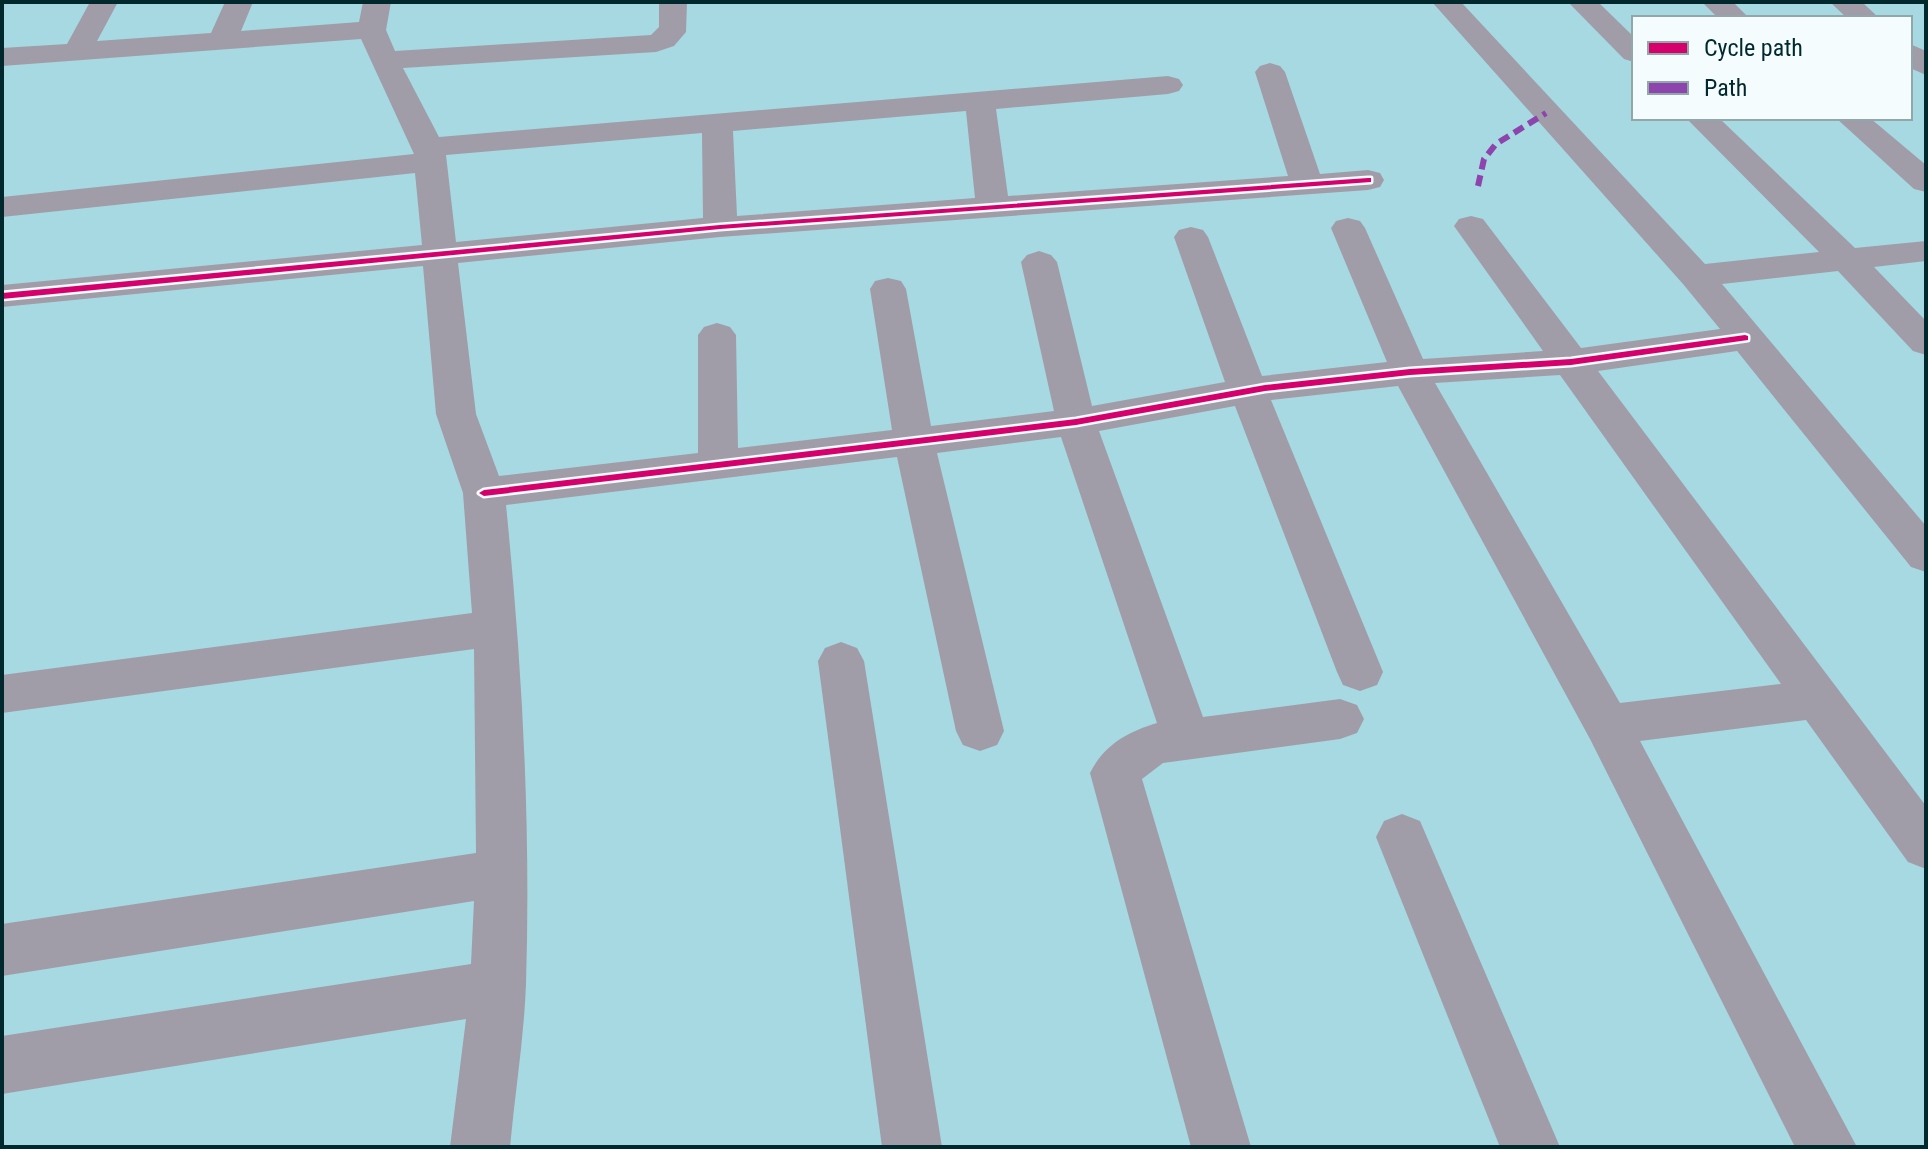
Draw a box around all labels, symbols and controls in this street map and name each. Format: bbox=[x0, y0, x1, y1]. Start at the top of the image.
legend bbox=[1632, 16, 1912, 120]
text: Cycle path bbox=[1704, 34, 1803, 62]
text: Path bbox=[1704, 74, 1747, 102]

